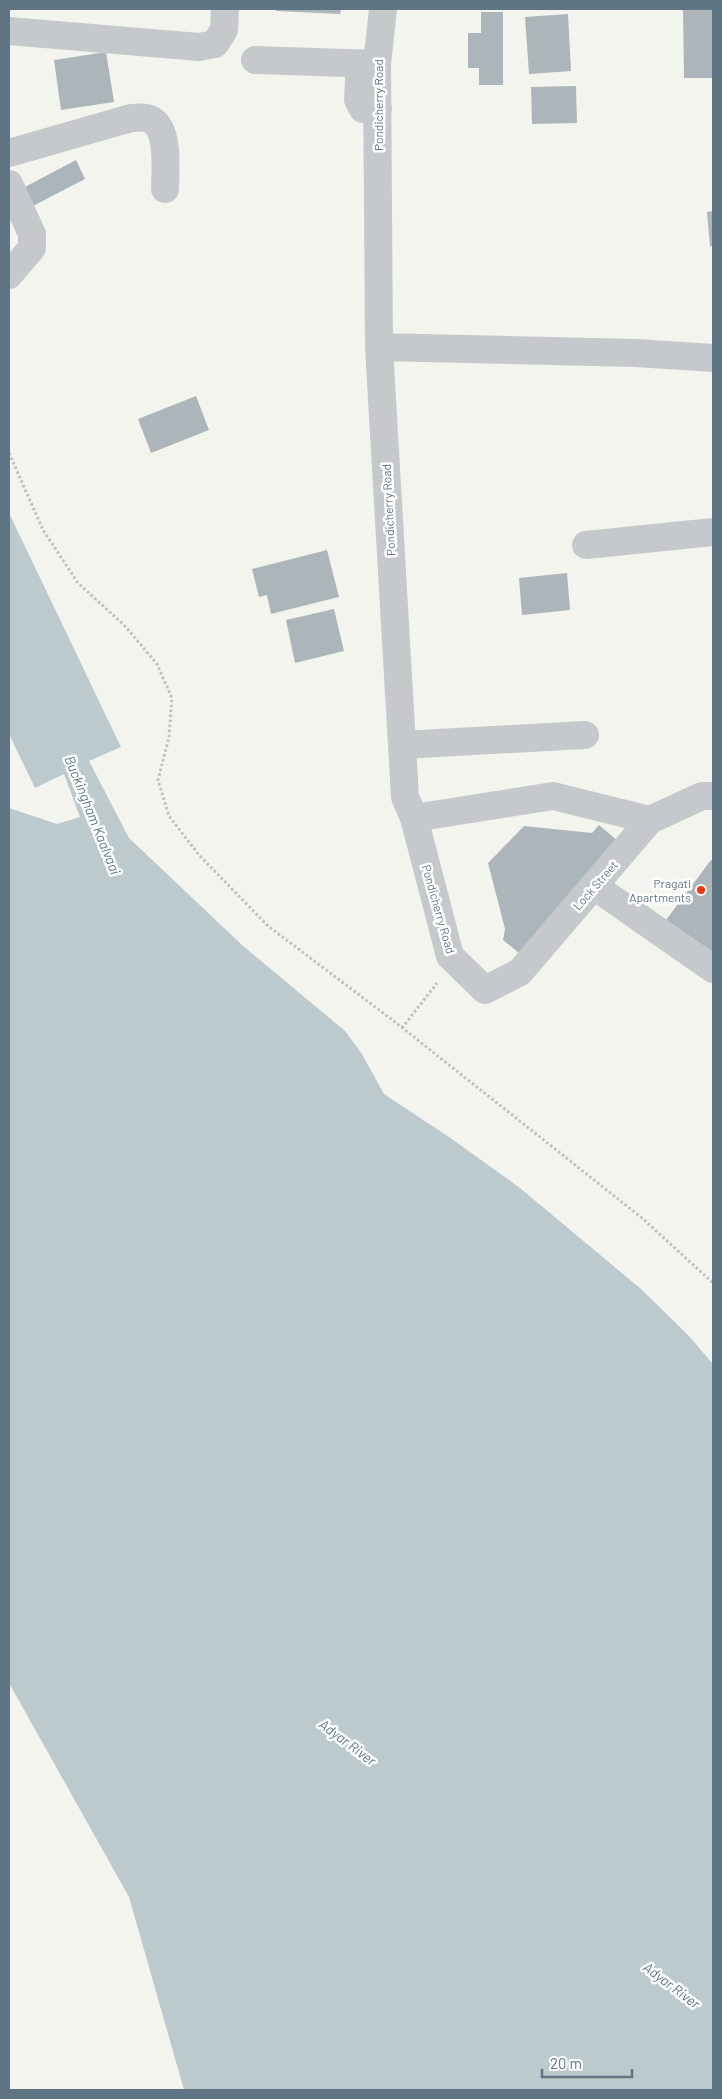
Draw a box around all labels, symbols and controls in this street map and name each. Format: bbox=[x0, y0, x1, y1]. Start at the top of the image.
street label: Pondicherry Road bbox=[371, 59, 385, 151]
street label: Pondicherry Road bbox=[379, 464, 397, 556]
water label: Buckingham Kaalvaai bbox=[61, 753, 125, 877]
street label: Lock Street bbox=[570, 857, 620, 913]
street label: Pondicherry Road bbox=[420, 863, 458, 955]
place label: Pragati Apartments bbox=[629, 876, 691, 904]
marker: Pragati Apartments bbox=[695, 884, 707, 896]
water label: Adyar River bbox=[316, 1715, 381, 1769]
water label: Adyar River bbox=[640, 1958, 705, 2012]
scale bar bbox=[542, 2046, 632, 2078]
text: 20 m bbox=[550, 2054, 582, 2072]

